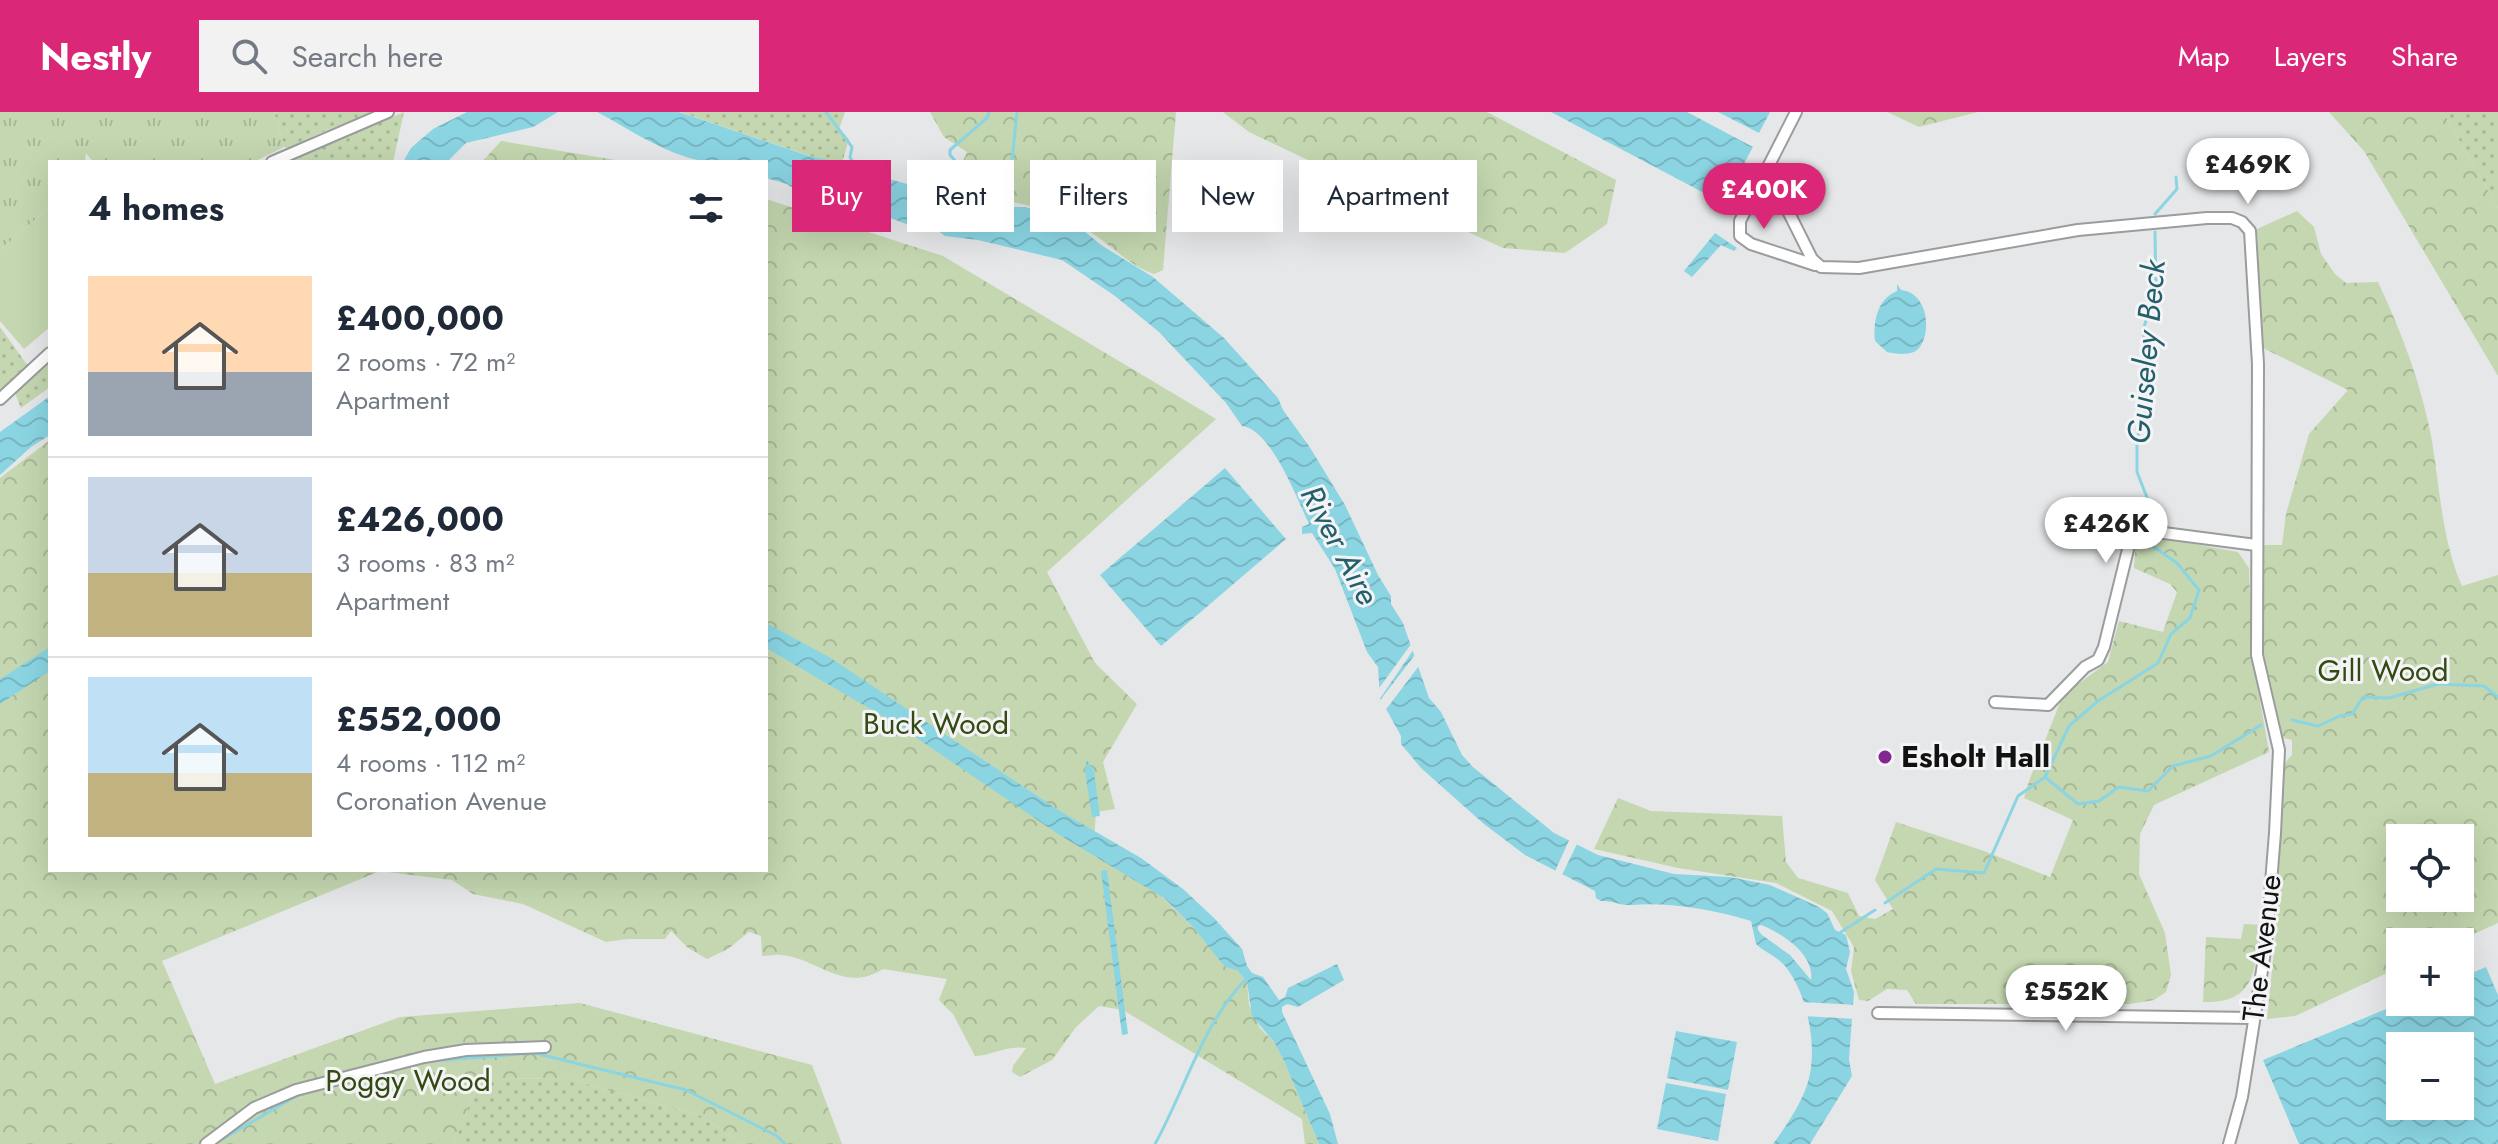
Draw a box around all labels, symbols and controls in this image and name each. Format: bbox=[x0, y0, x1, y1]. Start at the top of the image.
search box bbox=[199, 20, 759, 92]
text: Nestly bbox=[40, 29, 151, 84]
icon: search bbox=[227, 34, 271, 78]
text: Search here bbox=[291, 35, 443, 78]
text: Map bbox=[2178, 36, 2230, 77]
text: Layers bbox=[2274, 36, 2347, 77]
text: Share bbox=[2391, 36, 2458, 77]
pin: £469K bbox=[2192, 138, 2304, 206]
text: £469K bbox=[2205, 145, 2292, 183]
chip: Buy bbox=[792, 160, 891, 232]
chip: Rent bbox=[907, 160, 1014, 232]
chip: Filters bbox=[1030, 160, 1156, 232]
chip: New bbox=[1172, 160, 1283, 232]
chip: Apartment bbox=[1299, 160, 1477, 232]
pin: £400K bbox=[1708, 163, 1820, 231]
text: £400K bbox=[1721, 170, 1807, 208]
text: 4 homes bbox=[88, 184, 224, 233]
icon: filters bbox=[684, 186, 728, 230]
water label: Guiseley Beck bbox=[2115, 257, 2177, 446]
text: £400,000 bbox=[336, 294, 504, 343]
icon: home bbox=[152, 308, 248, 404]
text: 2 rooms · 72 m² bbox=[336, 343, 515, 381]
text: Apartment bbox=[336, 381, 449, 419]
water label: River Aire bbox=[1289, 477, 1391, 613]
text: £426,000 bbox=[336, 495, 504, 544]
pin: £426K bbox=[2050, 497, 2162, 565]
text: £426K bbox=[2063, 504, 2149, 542]
icon: home bbox=[152, 509, 248, 605]
text: 3 rooms · 83 m² bbox=[336, 544, 515, 582]
text: Apartment bbox=[336, 582, 449, 620]
park label: Gill Wood bbox=[2317, 649, 2449, 692]
text: £552,000 bbox=[336, 695, 501, 744]
park label: Buck Wood bbox=[863, 702, 1009, 745]
icon: home bbox=[152, 709, 248, 805]
place label: Esholt Hall bbox=[1901, 735, 2050, 778]
text: 4 rooms · 112 m² bbox=[336, 744, 525, 782]
marker: Esholt Hall bbox=[1876, 748, 1894, 766]
text: Coronation Avenue bbox=[336, 782, 547, 820]
map controls bbox=[2386, 824, 2474, 1120]
button: locate bbox=[2386, 824, 2474, 912]
street label: The Avenue bbox=[2231, 872, 2292, 1024]
button: + bbox=[2386, 928, 2474, 1016]
pin: £552K bbox=[2010, 965, 2122, 1033]
text: £552K bbox=[2024, 972, 2108, 1010]
button: − bbox=[2386, 1032, 2474, 1120]
park label: Poggy Wood bbox=[325, 1059, 491, 1102]

